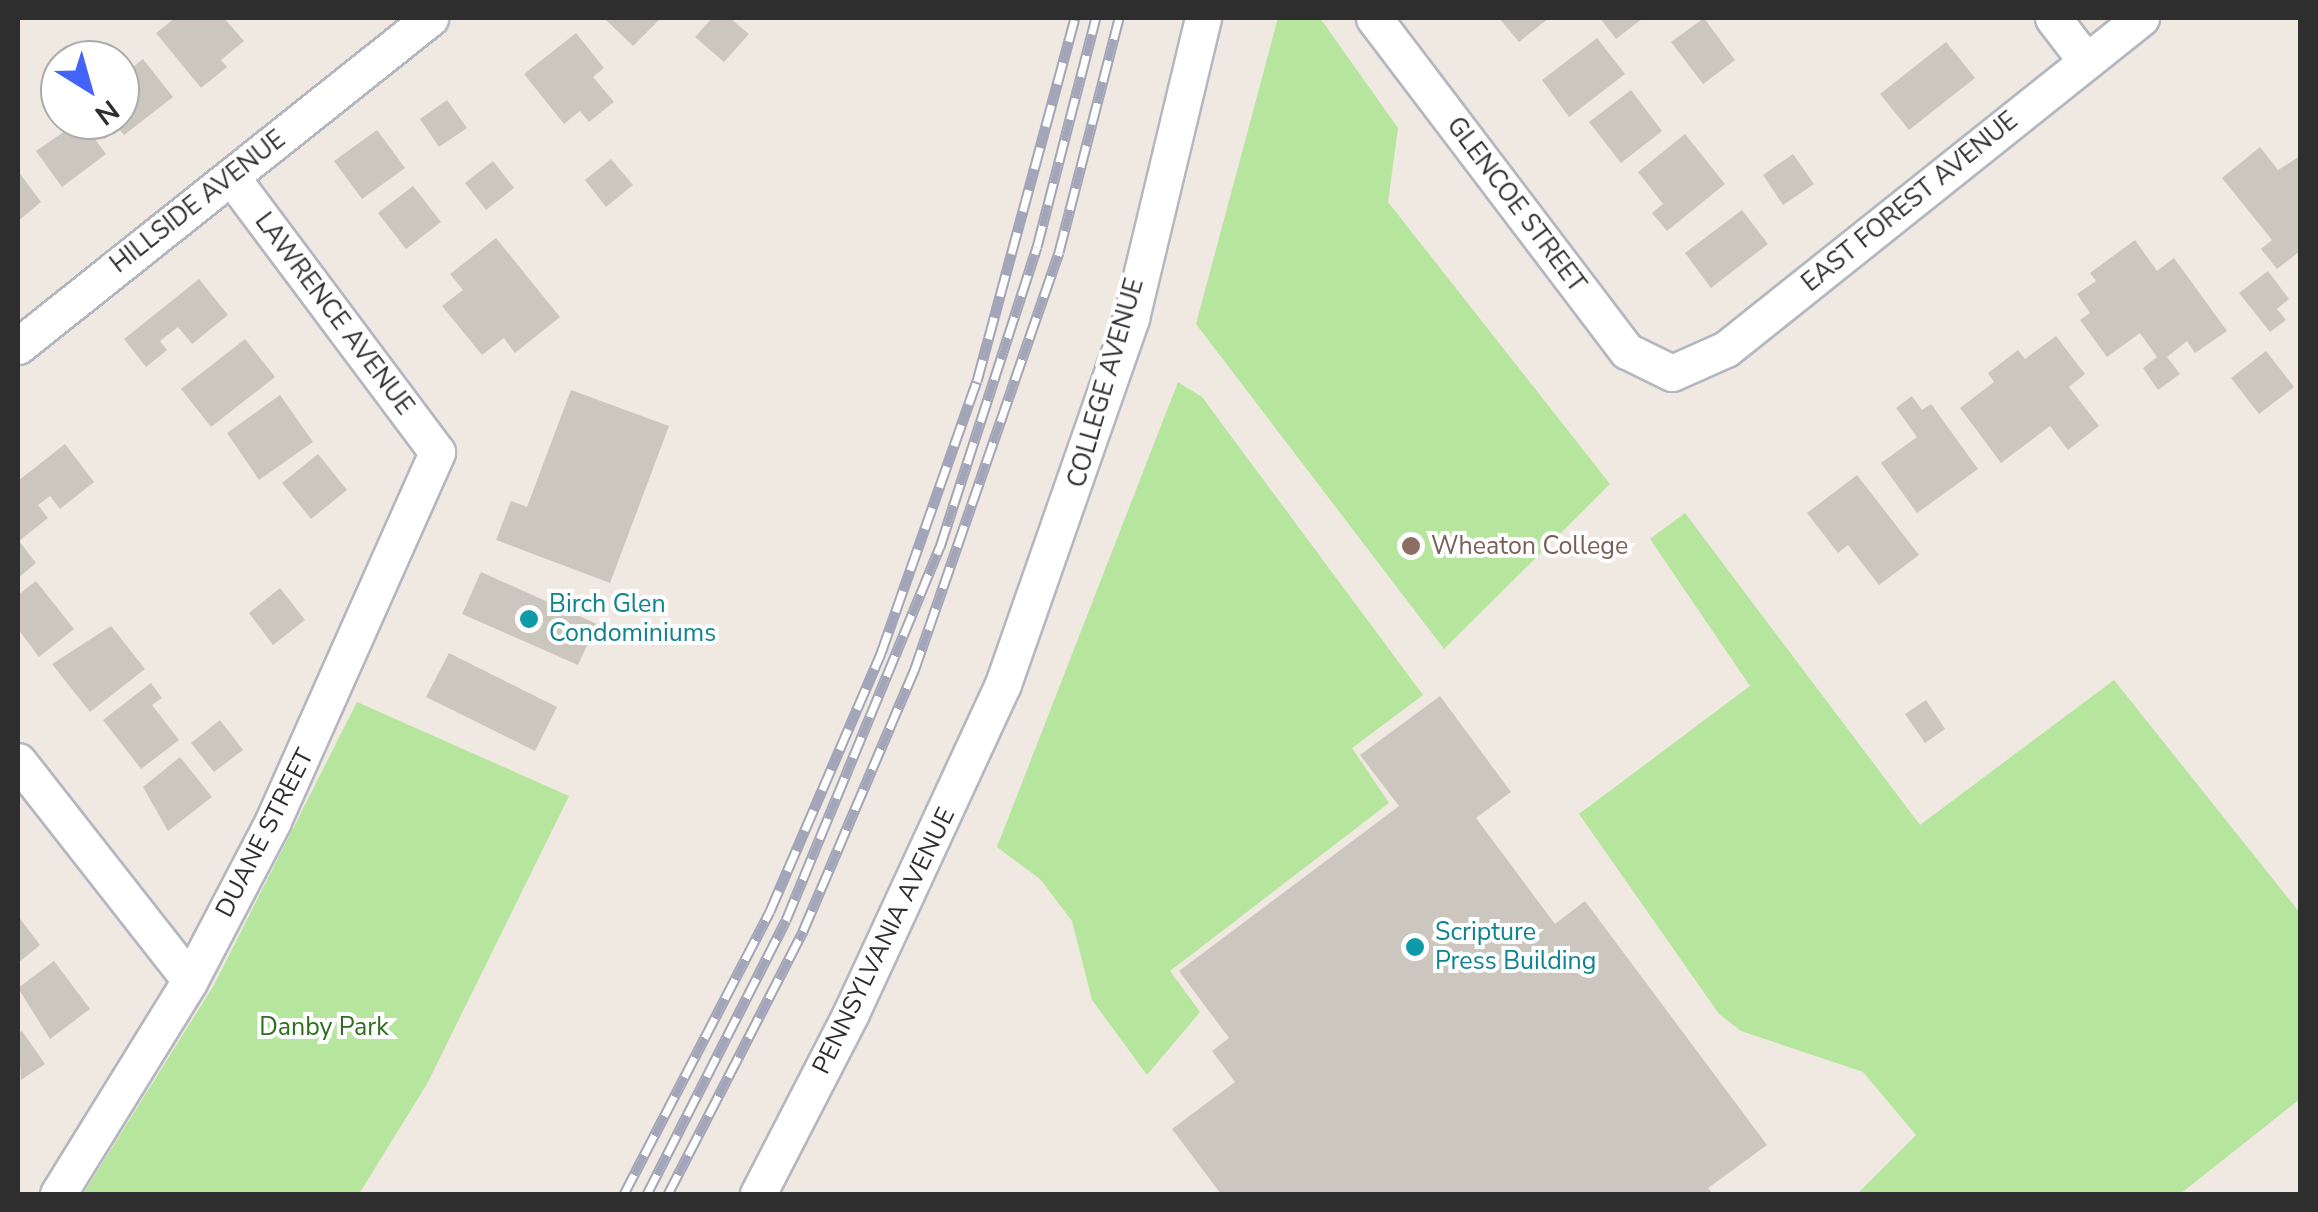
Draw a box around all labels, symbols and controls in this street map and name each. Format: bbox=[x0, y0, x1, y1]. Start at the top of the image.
north arrow bbox=[40, 40, 140, 140]
text: N bbox=[87, 91, 127, 134]
street label: EAST FOREST AVENUE bbox=[1796, 106, 2024, 298]
street label: GLENCOE STREET bbox=[1440, 111, 1592, 299]
street label: HILLSIDE AVENUE bbox=[105, 124, 291, 280]
street label: LAWRENCE AVENUE bbox=[248, 207, 420, 421]
street label: COLLEGE AVENUE bbox=[1062, 275, 1150, 491]
place label: Wheaton College bbox=[1431, 531, 1628, 561]
marker: Wheaton College bbox=[1400, 535, 1422, 557]
place label: Birch Glen Condominiums bbox=[549, 590, 716, 649]
marker: Birch Glen Condominiums bbox=[518, 608, 540, 630]
street label: DUANE STREET bbox=[210, 744, 320, 922]
street label: PENNSYLVANIA AVENUE bbox=[806, 803, 962, 1079]
place label: Scripture Press Building bbox=[1435, 918, 1596, 977]
marker: Scripture Press Building bbox=[1404, 936, 1426, 958]
park label: Danby Park bbox=[259, 1012, 389, 1042]

